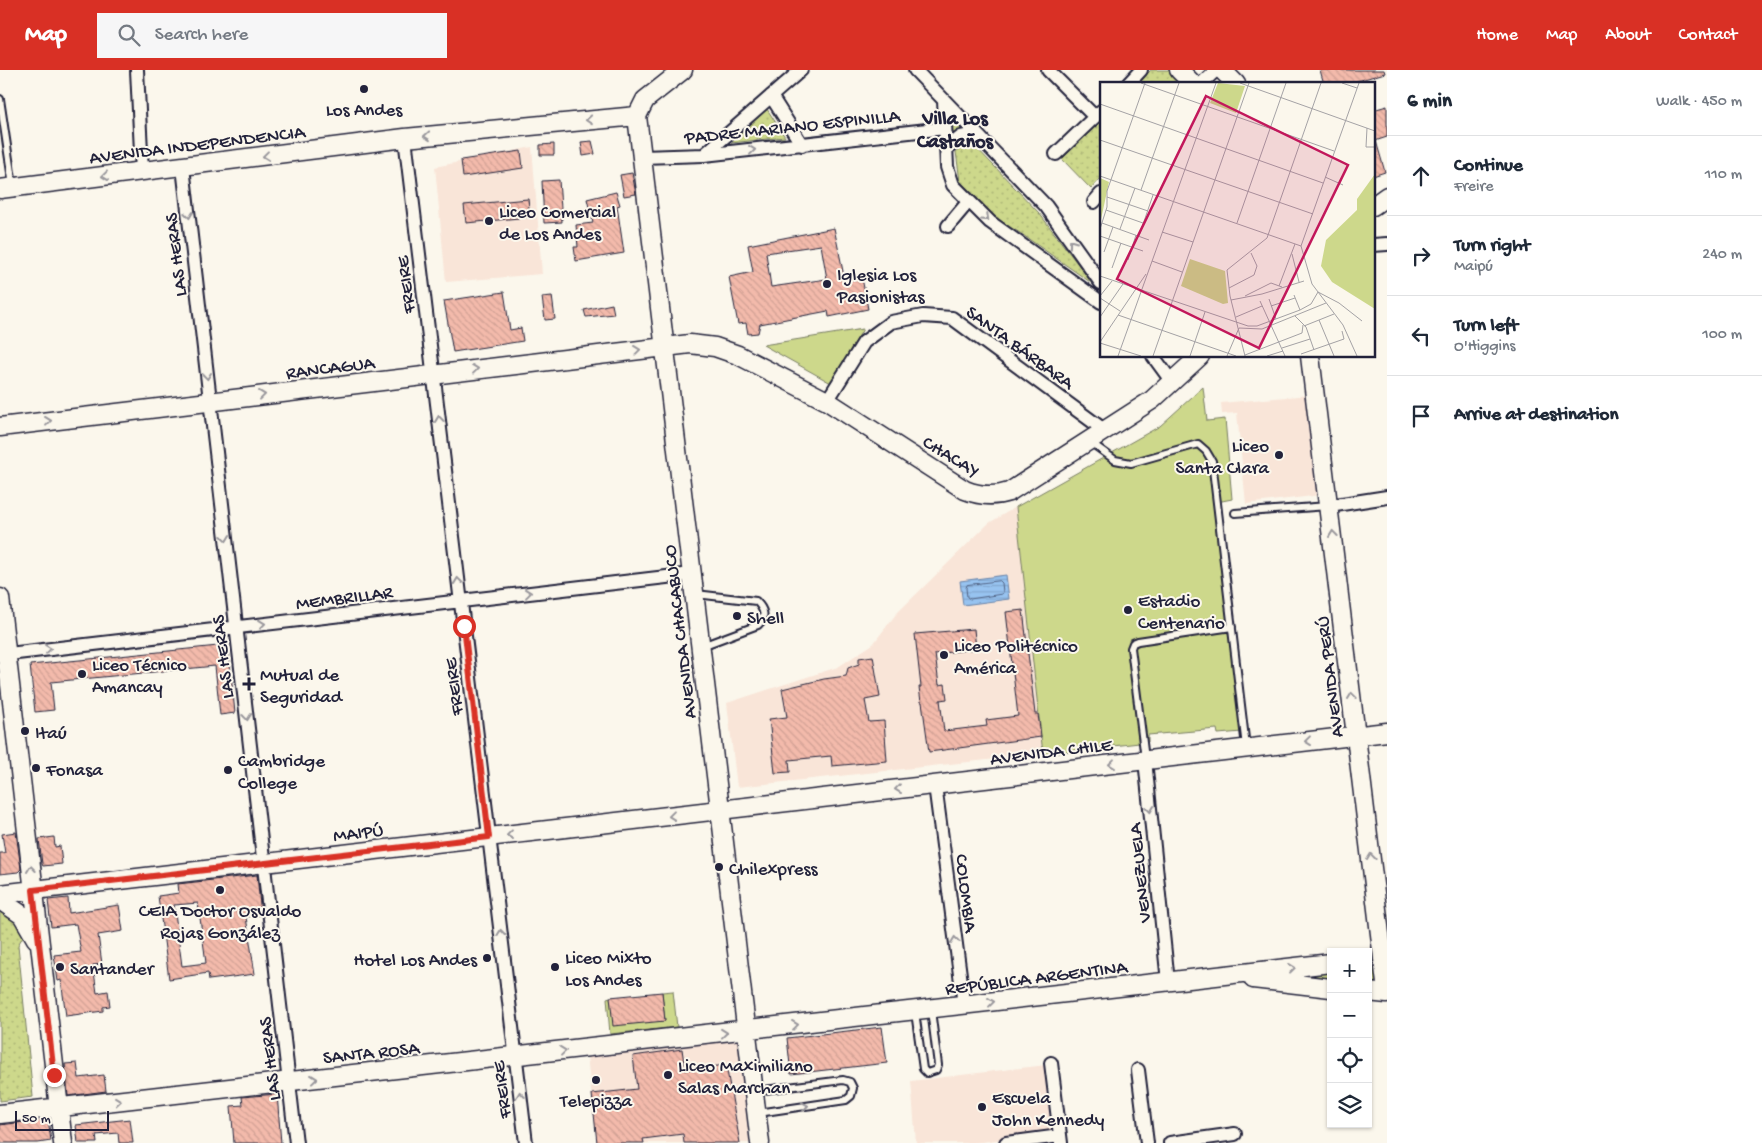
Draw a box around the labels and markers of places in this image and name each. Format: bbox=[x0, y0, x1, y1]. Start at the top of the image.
marker: Los Andes bbox=[358, 83, 370, 95]
place label: Los Andes bbox=[326, 100, 403, 123]
place label: Liceo Comercial de Los Andes bbox=[499, 202, 616, 247]
marker: Liceo Comercial de Los Andes bbox=[483, 215, 495, 227]
place label: Iglesia Los Pasionistas bbox=[836, 265, 925, 310]
marker: Iglesia Los Pasionistas bbox=[821, 278, 833, 290]
place label: Liceo Santa Clara bbox=[1176, 436, 1270, 481]
marker: Liceo Santa Clara bbox=[1273, 449, 1285, 461]
place label: Estadio Centenario bbox=[1138, 591, 1225, 636]
marker: Estadio Centenario bbox=[1122, 604, 1134, 616]
place label: Shell bbox=[747, 608, 784, 631]
marker: Shell bbox=[731, 610, 743, 622]
place label: Liceo Politécnico América bbox=[954, 636, 1078, 681]
marker: Liceo Politécnico América bbox=[938, 649, 950, 661]
place label: Liceo Técnico Amancay bbox=[92, 655, 187, 700]
place label: Mutual de Seguridad bbox=[260, 665, 344, 710]
marker: Liceo Técnico Amancay bbox=[76, 668, 88, 680]
marker: Mutual de Seguridad bbox=[242, 677, 256, 691]
place label: Itaú bbox=[35, 723, 67, 746]
marker: Itaú bbox=[19, 725, 31, 737]
place label: Cambridge College bbox=[238, 751, 325, 796]
place label: Fonasa bbox=[45, 760, 104, 783]
marker: Fonasa bbox=[30, 762, 42, 774]
marker: Cambridge College bbox=[222, 764, 234, 776]
place label: Chilexpress bbox=[729, 859, 818, 882]
marker: Chilexpress bbox=[713, 861, 725, 873]
marker: CEIA Doctor Osvaldo Rojas González bbox=[214, 884, 226, 896]
place label: CEIA Doctor Osvaldo Rojas González bbox=[139, 901, 301, 946]
place label: Liceo Mixto Los Andes bbox=[565, 948, 652, 993]
place label: Hotel Los Andes bbox=[354, 950, 478, 973]
marker: Hotel Los Andes bbox=[481, 952, 493, 964]
place label: Santander bbox=[70, 959, 156, 982]
marker: Santander bbox=[54, 961, 66, 973]
marker: Liceo Mixto Los Andes bbox=[549, 961, 561, 973]
place label: Liceo Maximiliano Salas Marchan bbox=[678, 1056, 813, 1101]
marker: Liceo Maximiliano Salas Marchan bbox=[662, 1069, 674, 1081]
marker: Telepizza bbox=[590, 1074, 602, 1086]
place label: Escuela John Kennedy bbox=[992, 1088, 1105, 1133]
place label: Telepizza bbox=[559, 1091, 633, 1114]
marker: Escuela John Kennedy bbox=[976, 1101, 988, 1113]

